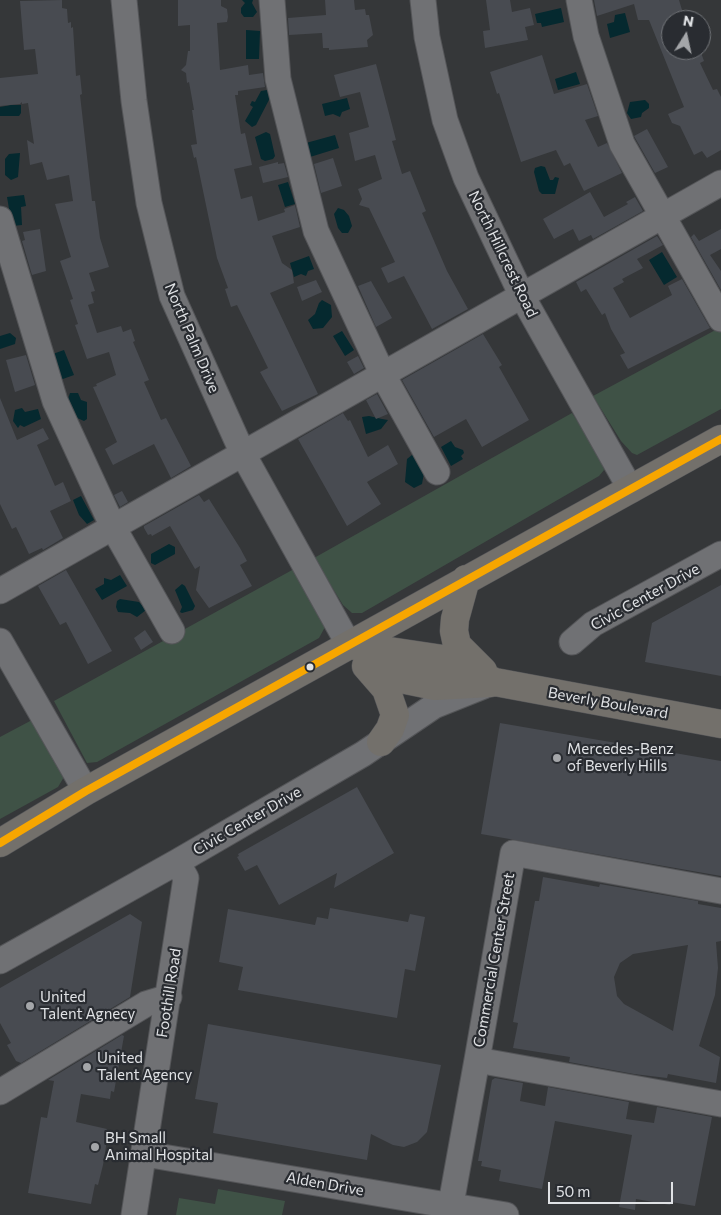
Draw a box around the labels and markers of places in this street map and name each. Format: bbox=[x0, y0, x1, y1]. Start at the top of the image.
unlabelled marker bbox=[305, 662, 315, 672]
place label: Mercedes-Benz of Beverly Hills bbox=[567, 740, 674, 775]
marker: Mercedes-Benz of Beverly Hills bbox=[551, 752, 563, 764]
place label: United Talent Agnecy bbox=[40, 988, 135, 1023]
marker: United Talent Agnecy bbox=[24, 1000, 36, 1012]
place label: United Talent Agency bbox=[97, 1049, 192, 1084]
marker: United Talent Agency bbox=[81, 1061, 93, 1073]
place label: BH Small Animal Hospital bbox=[105, 1129, 213, 1164]
marker: BH Small Animal Hospital bbox=[89, 1141, 101, 1153]

